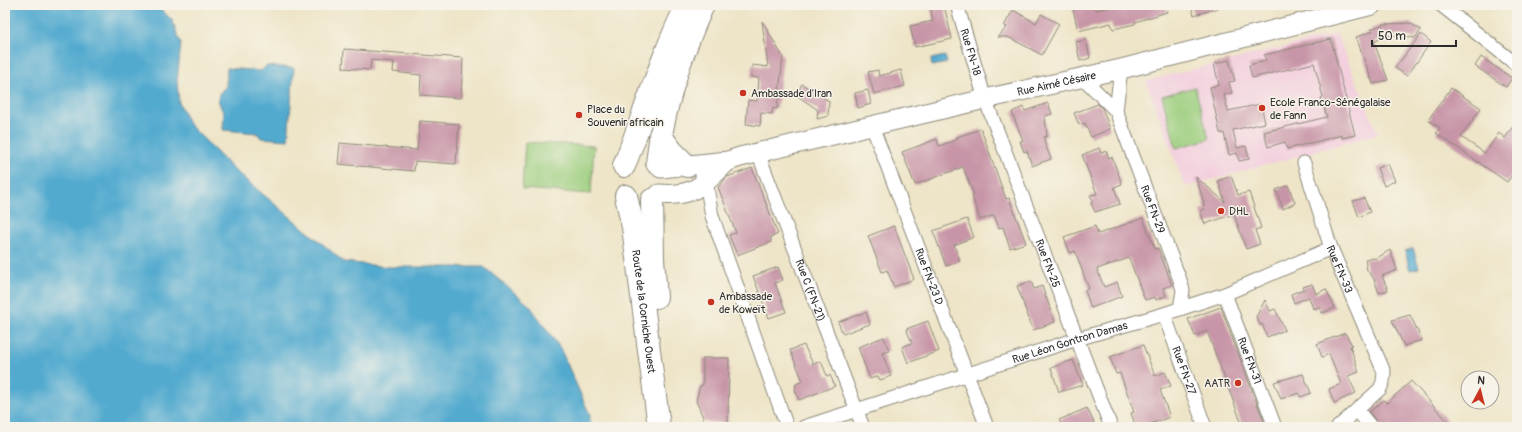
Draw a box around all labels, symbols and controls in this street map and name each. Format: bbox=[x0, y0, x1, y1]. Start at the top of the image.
scale bar bbox=[1372, 22, 1456, 48]
street label: Rue FN-18 bbox=[957, 27, 984, 78]
text: 50 m bbox=[1378, 29, 1406, 44]
street label: Rue Aimé Césaire bbox=[1016, 69, 1098, 99]
place label: Ambassade d'Iran bbox=[751, 87, 832, 100]
marker: Ambassade d'Iran bbox=[738, 88, 748, 98]
place label: Ecole Franco-Sénégalaise de Fann bbox=[1270, 96, 1391, 122]
place label: Place du Souvenir africain bbox=[587, 103, 664, 129]
marker: Ecole Franco-Sénégalaise de Fann bbox=[1257, 103, 1267, 113]
marker: Place du Souvenir africain bbox=[574, 110, 584, 120]
street label: Rue FN-29 bbox=[1138, 183, 1168, 235]
place label: DHL bbox=[1229, 205, 1249, 218]
marker: DHL bbox=[1216, 206, 1226, 216]
street label: Rue FN-25 bbox=[1032, 237, 1063, 289]
street label: Rue FN-33 bbox=[1324, 243, 1355, 295]
street label: Rue FN-23 D bbox=[912, 246, 946, 307]
street label: Route de la Corniche Ouest bbox=[629, 249, 658, 375]
street label: Rue C (FN-21) bbox=[792, 258, 828, 323]
place label: Ambassade de Koweït bbox=[719, 290, 773, 316]
marker: Ambassade de Koweït bbox=[706, 297, 716, 307]
street label: Rue Léon Gontron Damas bbox=[1011, 319, 1129, 366]
street label: Rue FN-31 bbox=[1235, 335, 1264, 386]
street label: Rue FN-27 bbox=[1169, 345, 1199, 397]
north arrow bbox=[1460, 370, 1500, 410]
text: N bbox=[1477, 374, 1486, 388]
place label: AATR bbox=[1204, 377, 1230, 390]
marker: AATR bbox=[1233, 378, 1243, 388]

